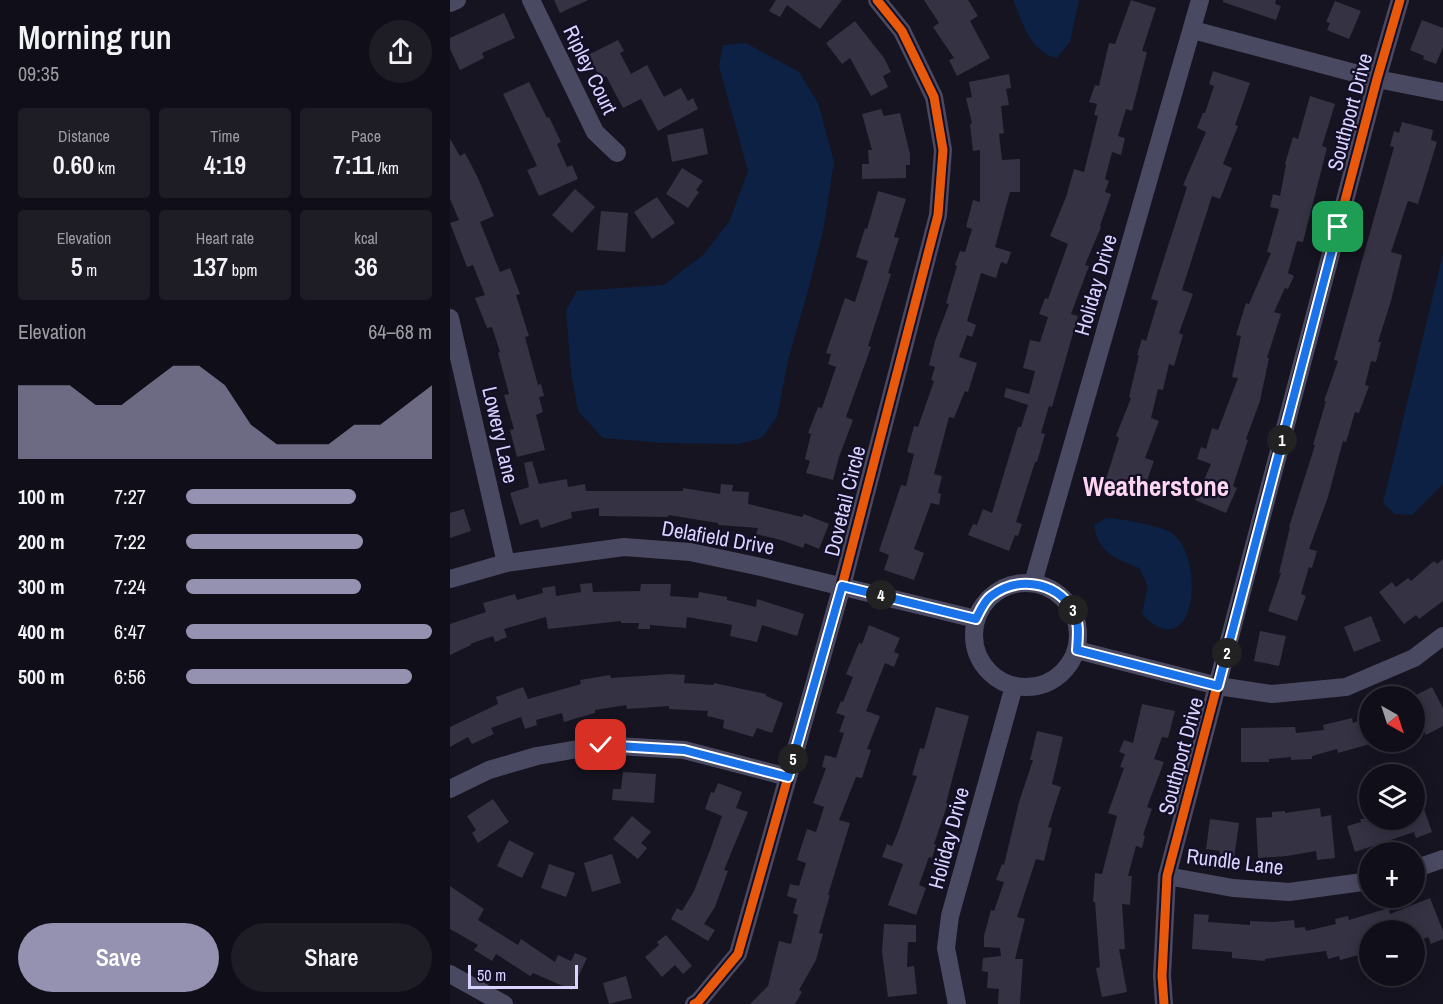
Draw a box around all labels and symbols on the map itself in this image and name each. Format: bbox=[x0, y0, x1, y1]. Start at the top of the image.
street label: Ripley Court bbox=[556, 20, 625, 119]
street label: Southport Drive bbox=[1320, 50, 1379, 174]
pin bbox=[1312, 201, 1363, 252]
street label: Holiday Drive bbox=[1067, 231, 1124, 339]
street label: Lowery Lane bbox=[475, 384, 526, 486]
pin: 1 bbox=[1267, 425, 1297, 455]
street label: Dovetail Circle bbox=[817, 443, 872, 559]
district label: Weatherstone bbox=[1083, 468, 1229, 504]
street label: Delafield Drive bbox=[659, 513, 777, 562]
pin: 4 bbox=[866, 580, 896, 610]
pin: 3 bbox=[1058, 595, 1088, 625]
pin: 2 bbox=[1212, 638, 1242, 668]
north arrow bbox=[1359, 686, 1425, 752]
street label: Southport Drive bbox=[1151, 694, 1210, 818]
pin bbox=[575, 719, 626, 770]
pin: 5 bbox=[778, 744, 808, 774]
street label: Holiday Drive bbox=[921, 784, 976, 892]
street label: Rundle Lane bbox=[1185, 841, 1285, 882]
scale bar bbox=[468, 962, 578, 990]

